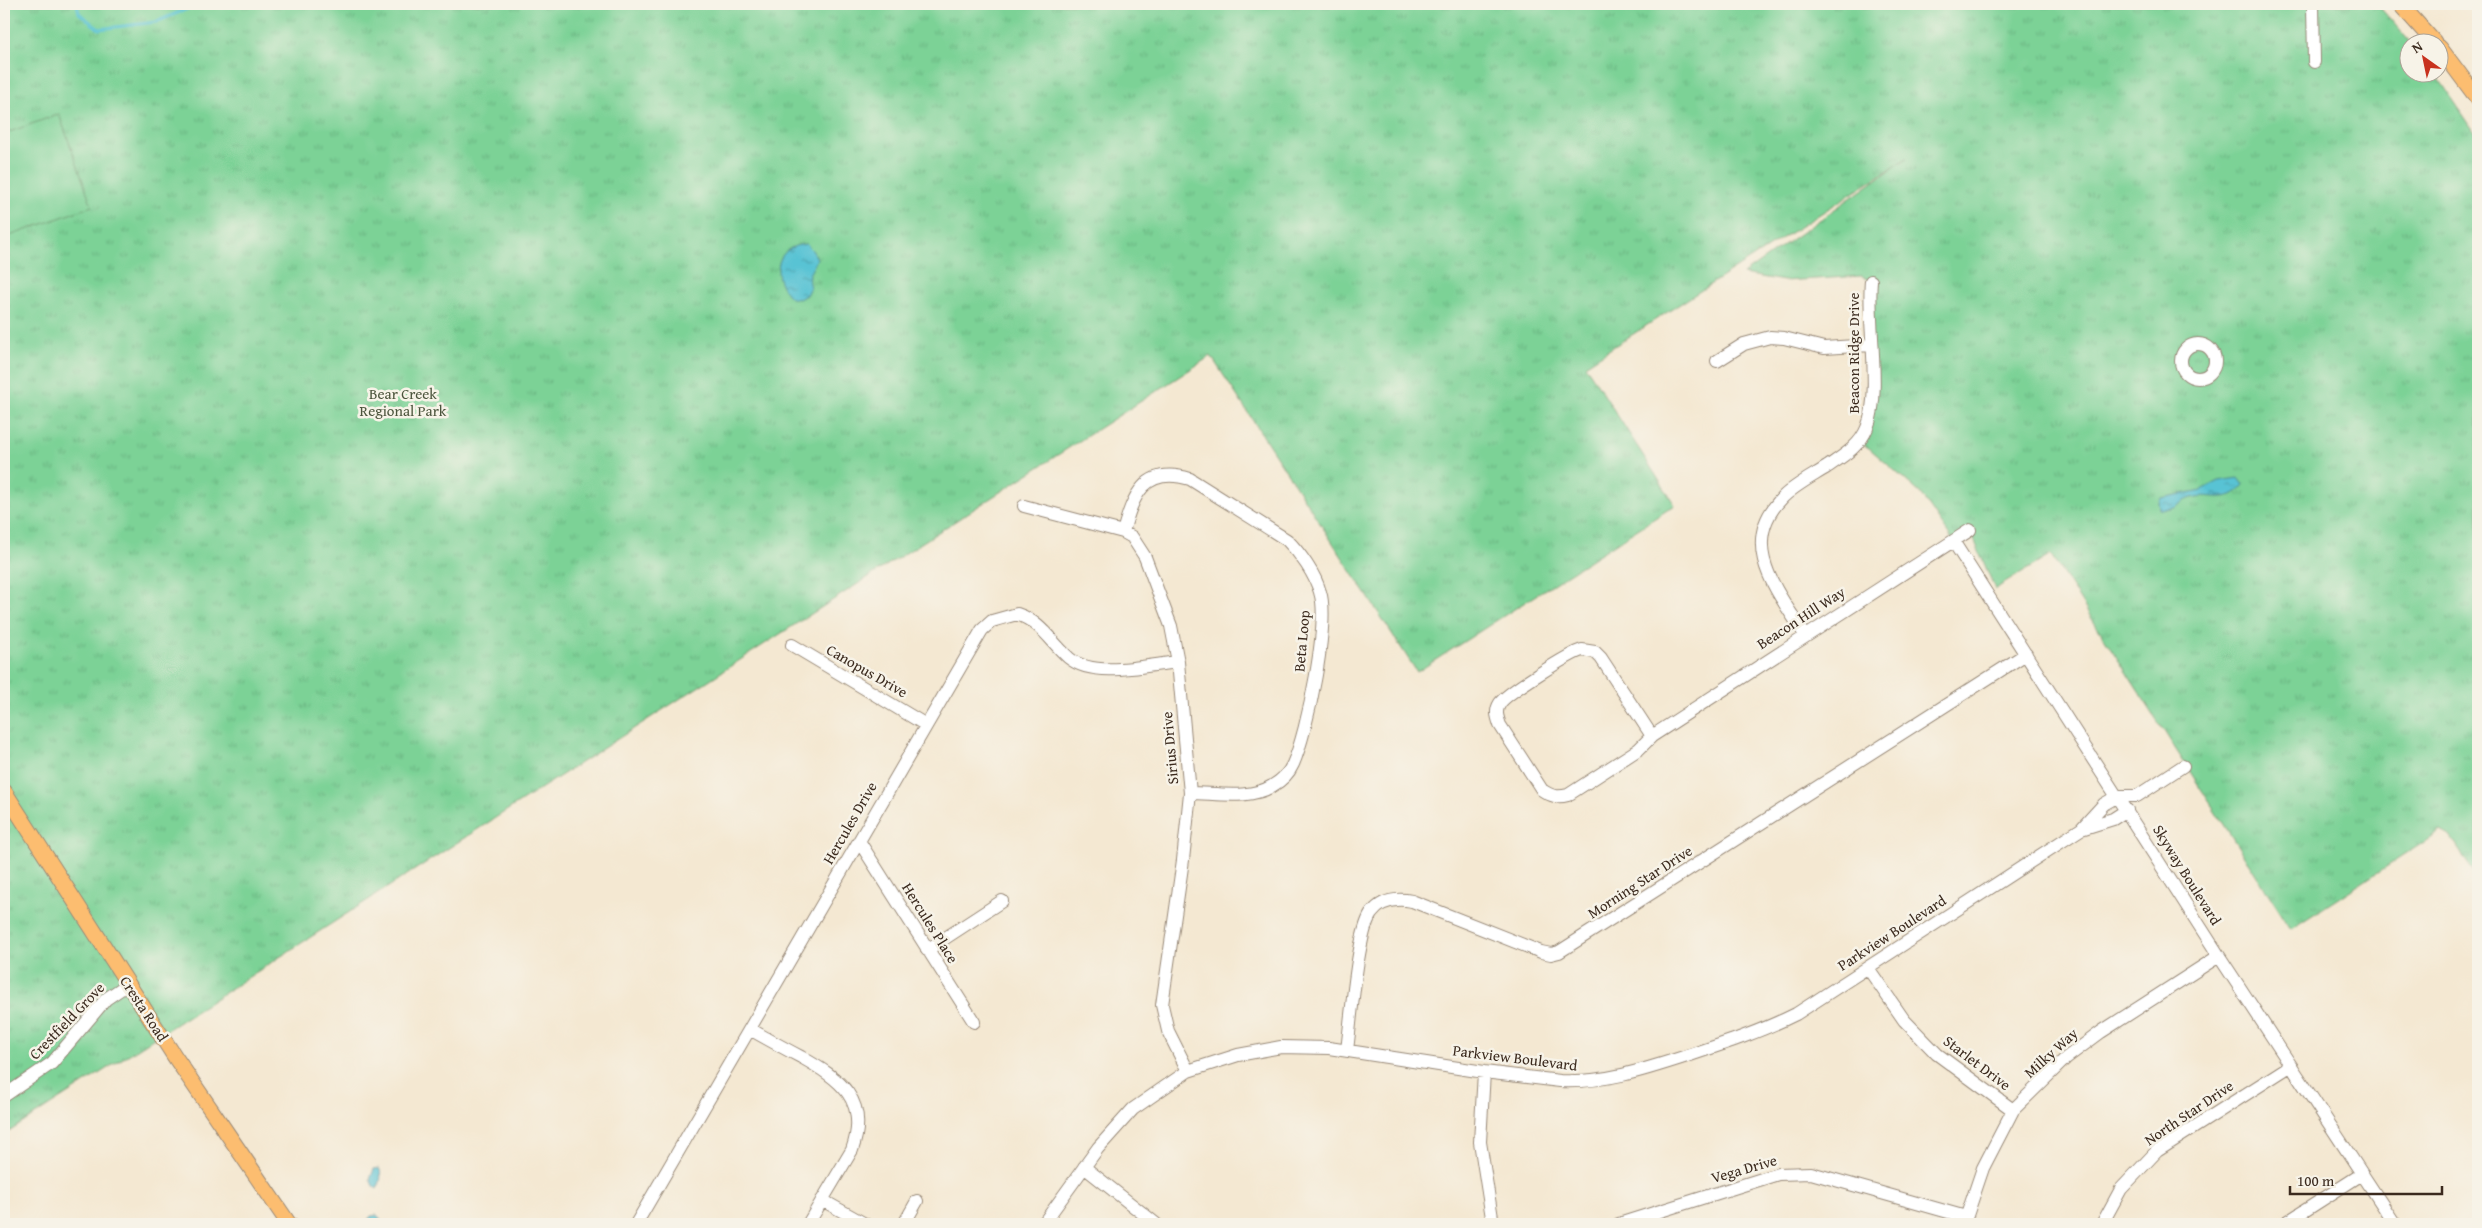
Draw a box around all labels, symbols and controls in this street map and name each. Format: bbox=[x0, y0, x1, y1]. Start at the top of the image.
north arrow bbox=[2400, 32, 2450, 82]
text: N bbox=[2408, 36, 2427, 58]
street label: Beacon Ridge Drive bbox=[1843, 293, 1864, 413]
park label: Bear Creek Regional Park bbox=[360, 383, 447, 421]
street label: Beacon Hill Way bbox=[1753, 581, 1849, 654]
street label: Beta Loop bbox=[1288, 609, 1315, 673]
street label: Canopus Drive bbox=[823, 639, 912, 702]
street label: Sirius Drive bbox=[1156, 711, 1183, 785]
street label: Hercules Drive bbox=[818, 778, 882, 868]
street label: Skyway Boulevard bbox=[2148, 821, 2227, 929]
street label: Morning Star Drive bbox=[1583, 840, 1696, 923]
street label: Hercules Place bbox=[897, 878, 964, 967]
street label: Parkview Boulevard bbox=[1833, 890, 1950, 976]
street label: Cresta Road bbox=[115, 972, 173, 1046]
street label: Crestfield Grove bbox=[24, 977, 109, 1064]
street label: Milky Way bbox=[2019, 1022, 2083, 1082]
street label: Starlet Drive bbox=[1939, 1030, 2015, 1095]
street label: Parkview Boulevard bbox=[1452, 1039, 1579, 1076]
street label: North Star Drive bbox=[2140, 1075, 2238, 1150]
street label: Vega Drive bbox=[1709, 1149, 1779, 1188]
scale bar bbox=[2290, 1163, 2442, 1195]
text: 100 m bbox=[2297, 1170, 2335, 1191]

